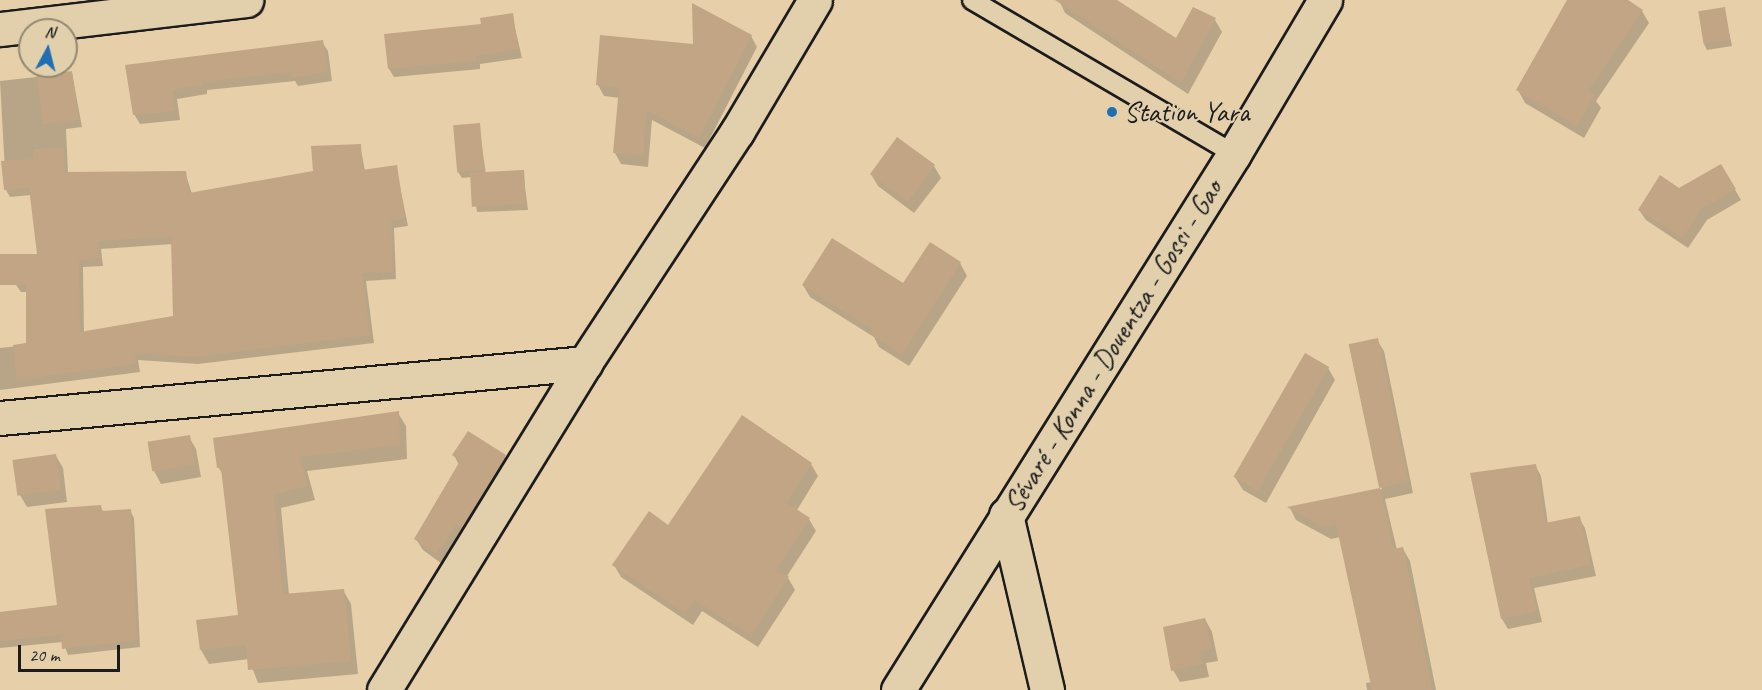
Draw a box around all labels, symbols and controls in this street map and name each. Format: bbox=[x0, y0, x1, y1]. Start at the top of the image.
north arrow bbox=[18, 18, 78, 78]
text: N bbox=[44, 22, 56, 43]
place label: Station Yara bbox=[1124, 95, 1249, 129]
marker: Station Yara bbox=[1105, 105, 1119, 119]
street label: Sévaré - Konna - Douentza - Gossi - Gao bbox=[997, 174, 1229, 518]
scale bar bbox=[21, 633, 123, 671]
text: 20 m bbox=[29, 644, 60, 666]

